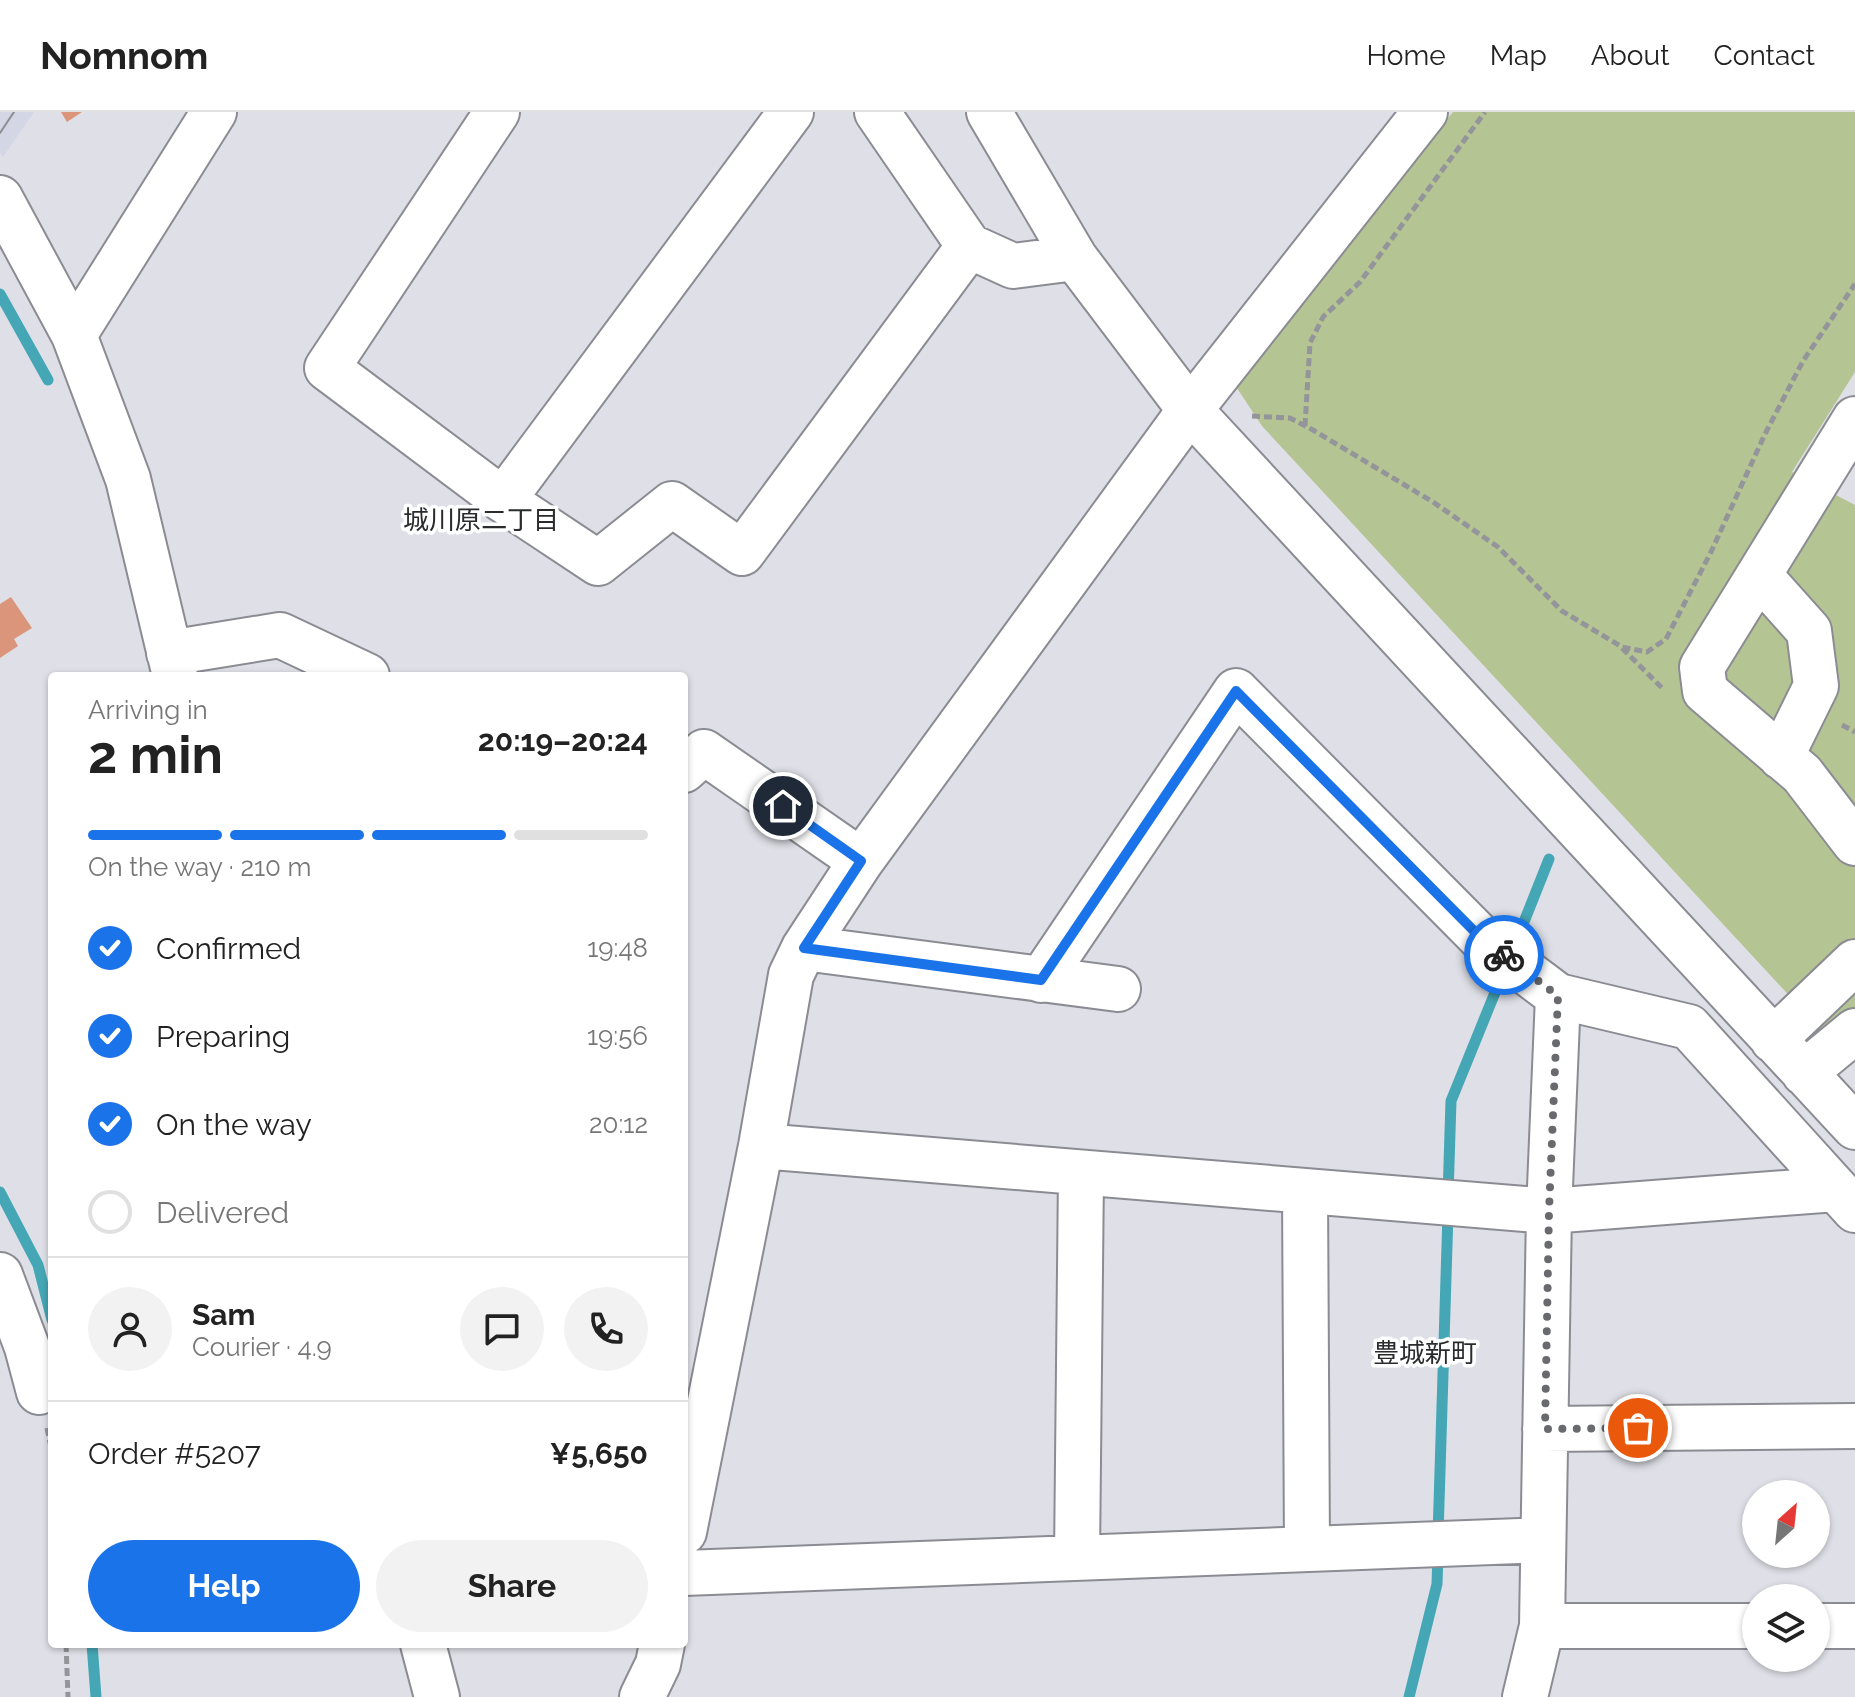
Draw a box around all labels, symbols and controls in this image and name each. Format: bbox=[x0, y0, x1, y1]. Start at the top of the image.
text: Nomnom bbox=[40, 33, 208, 78]
text: Home bbox=[1366, 39, 1446, 72]
text: Map bbox=[1490, 39, 1547, 72]
text: About bbox=[1591, 39, 1670, 72]
text: Contact bbox=[1714, 39, 1815, 72]
district label: 城川原二丁目 bbox=[403, 505, 559, 535]
text: Arriving in bbox=[88, 695, 208, 725]
text: 20:19–20:24 bbox=[478, 723, 648, 758]
text: 2 min bbox=[88, 724, 223, 785]
pin bbox=[749, 772, 817, 840]
icon: home bbox=[761, 784, 805, 828]
text: On the way · 210 m bbox=[88, 852, 312, 882]
courier bbox=[1464, 915, 1544, 995]
icon: check bbox=[88, 926, 132, 970]
text: Confirmed bbox=[156, 931, 301, 966]
text: 19:48 bbox=[587, 933, 648, 963]
icon: bike bbox=[1482, 933, 1526, 977]
icon: check bbox=[88, 1014, 132, 1058]
text: Preparing bbox=[156, 1019, 290, 1054]
text: 19:56 bbox=[587, 1021, 648, 1051]
icon: check bbox=[88, 1102, 132, 1146]
text: On the way bbox=[156, 1107, 312, 1142]
text: 20:12 bbox=[589, 1109, 648, 1139]
text: Delivered bbox=[156, 1195, 289, 1230]
button: person bbox=[88, 1287, 172, 1371]
button: chat bbox=[460, 1287, 544, 1371]
button: phone bbox=[564, 1287, 648, 1371]
text: Sam bbox=[192, 1297, 255, 1332]
text: Courier · 4.9 bbox=[192, 1332, 332, 1362]
district label: 豊城新町 bbox=[1373, 1338, 1477, 1368]
pin bbox=[1604, 1394, 1672, 1462]
icon: bag bbox=[1616, 1406, 1660, 1450]
text: Order #5207 bbox=[88, 1436, 261, 1471]
text: ¥5,650 bbox=[550, 1436, 648, 1471]
north arrow bbox=[1742, 1480, 1830, 1568]
map controls bbox=[1742, 1480, 1830, 1672]
button: Help bbox=[88, 1540, 360, 1632]
button: Share bbox=[376, 1540, 648, 1632]
button: layers bbox=[1742, 1584, 1830, 1672]

